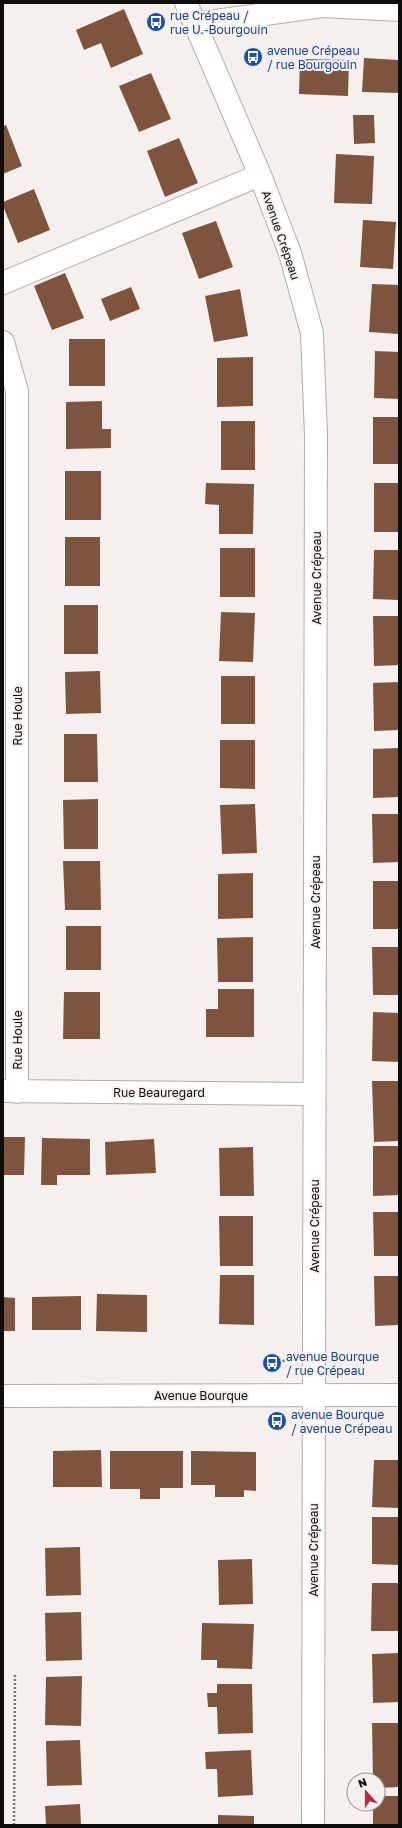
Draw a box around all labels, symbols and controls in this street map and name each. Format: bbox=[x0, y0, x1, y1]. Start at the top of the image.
place label: rue Crépeau / rue U.-Bourgouin bbox=[170, 8, 268, 37]
bus stop icon: rue Crépeau / rue U.-Bourgouin bbox=[145, 11, 167, 33]
place label: avenue Crépeau / rue Bourgouin bbox=[267, 43, 360, 72]
bus stop icon: avenue Crépeau / rue Bourgouin bbox=[242, 46, 264, 68]
street label: Avenue Crépeau bbox=[259, 188, 303, 282]
street label: Avenue Crépeau bbox=[309, 531, 324, 625]
street label: Rue Houle bbox=[10, 686, 25, 746]
street label: Avenue Crépeau bbox=[308, 855, 323, 949]
street label: Rue Houle bbox=[10, 1010, 25, 1070]
street label: Rue Beauregard bbox=[113, 1085, 205, 1100]
street label: Avenue Crépeau bbox=[307, 1179, 322, 1273]
place label: avenue Bourque / rue Crépeau bbox=[286, 1349, 379, 1378]
bus stop icon: avenue Bourque / rue Crépeau bbox=[261, 1352, 283, 1374]
street label: Avenue Bourque bbox=[154, 1388, 248, 1403]
place label: avenue Bourque / avenue Crépeau bbox=[291, 1407, 392, 1436]
bus stop icon: avenue Bourque / avenue Crépeau bbox=[266, 1410, 288, 1432]
street label: Avenue Crépeau bbox=[306, 1503, 321, 1597]
north arrow bbox=[346, 1772, 386, 1812]
text: N bbox=[356, 1775, 368, 1790]

